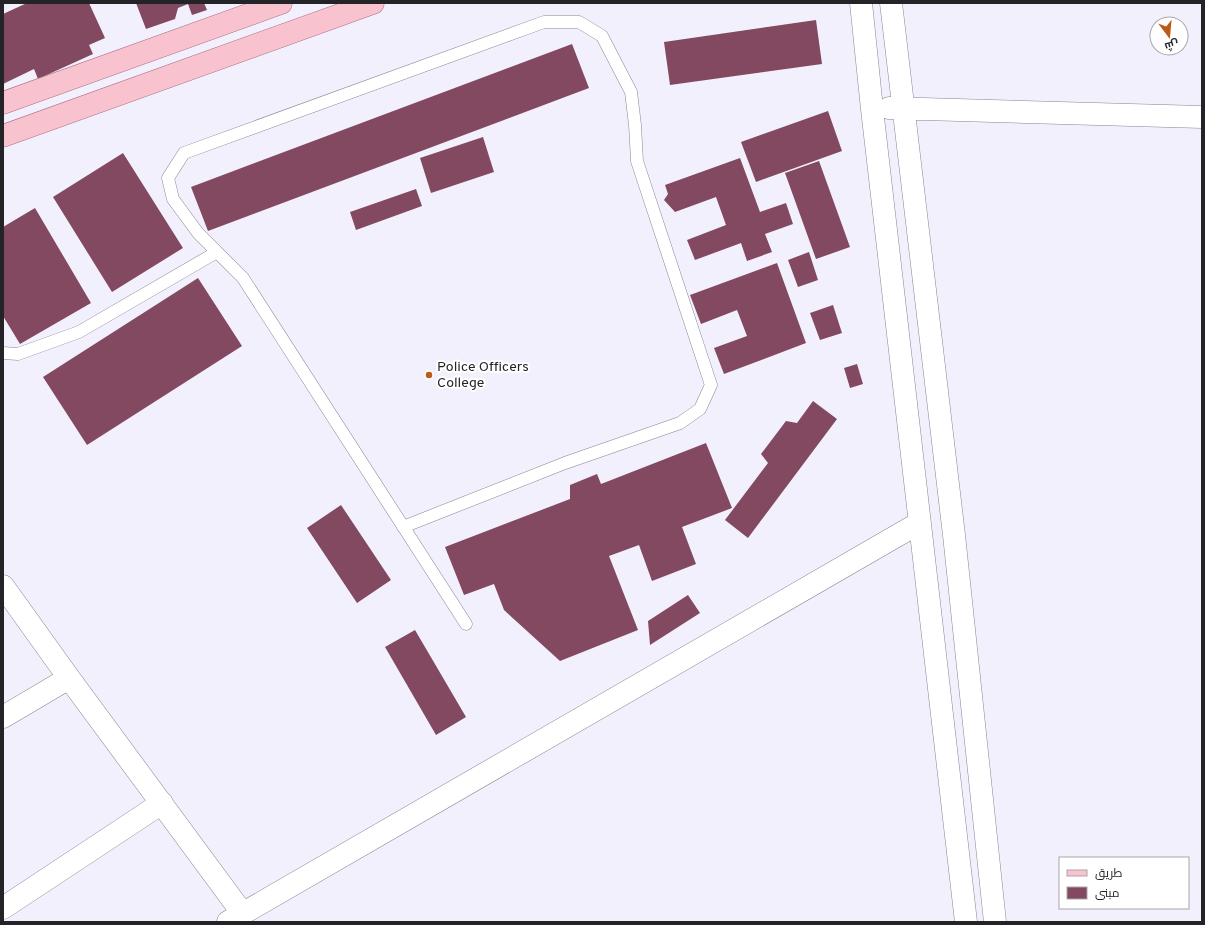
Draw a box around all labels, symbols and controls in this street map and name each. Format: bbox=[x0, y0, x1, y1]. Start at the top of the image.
north arrow bbox=[1149, 16, 1189, 56]
text: ش bbox=[1163, 36, 1180, 53]
place label: Police Officers College bbox=[437, 359, 529, 392]
marker: Police Officers College bbox=[424, 370, 434, 380]
legend bbox=[1059, 857, 1189, 909]
text: طريق bbox=[1095, 866, 1123, 882]
text: مبنى bbox=[1095, 886, 1120, 902]

